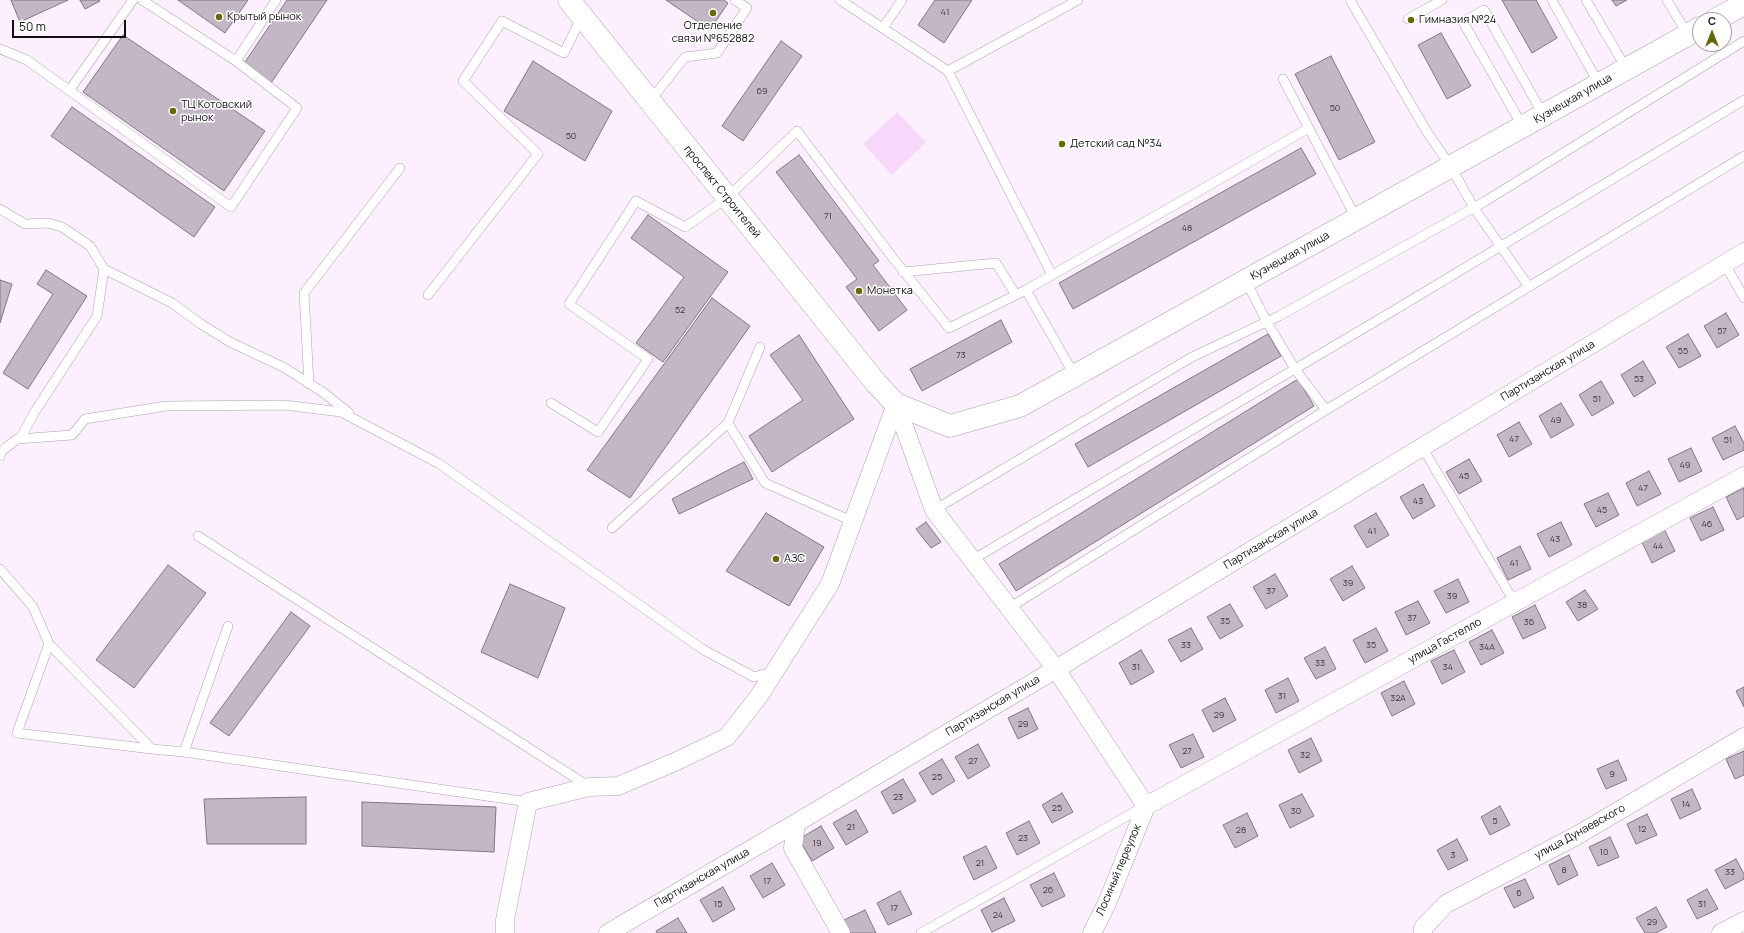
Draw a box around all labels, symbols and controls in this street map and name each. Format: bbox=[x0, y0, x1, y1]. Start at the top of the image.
house number: 41 bbox=[941, 7, 949, 17]
marker: Отделение связи №652882 bbox=[708, 8, 718, 18]
place label: Крытый рынок bbox=[227, 10, 301, 24]
scale bar bbox=[14, 12, 128, 38]
marker: Крытый рынок bbox=[214, 12, 224, 22]
north arrow bbox=[1692, 12, 1732, 52]
place label: Гимназия №24 bbox=[1419, 13, 1496, 27]
text: С bbox=[1708, 13, 1716, 28]
marker: Гимназия №24 bbox=[1406, 15, 1416, 25]
text: 50 m bbox=[19, 18, 46, 35]
place label: Отделение связи №652882 bbox=[672, 19, 754, 45]
street label: Кузнецкая улица bbox=[1532, 71, 1614, 127]
house number: 69 bbox=[756, 86, 768, 96]
place label: ТЦ Котовский рынок bbox=[181, 98, 252, 124]
house number: 50 bbox=[1330, 103, 1340, 113]
marker: ТЦ Котовский рынок bbox=[168, 106, 178, 116]
house number: 50 bbox=[566, 131, 576, 141]
place label: Детский сад №34 bbox=[1070, 137, 1162, 151]
marker: Детский сад №34 bbox=[1057, 139, 1067, 149]
street label: проспект Строителей bbox=[681, 143, 763, 241]
house number: 71 bbox=[824, 211, 832, 221]
house number: 48 bbox=[1182, 223, 1192, 233]
street label: Кузнецкая улица bbox=[1248, 229, 1332, 283]
place label: Монетка bbox=[867, 284, 913, 298]
marker: Монетка bbox=[854, 286, 864, 296]
house number: 52 bbox=[675, 305, 685, 315]
house number: 57 bbox=[1717, 326, 1727, 336]
street label: Партизанская улица bbox=[1499, 338, 1597, 404]
house number: 55 bbox=[1678, 346, 1688, 356]
house number: 73 bbox=[956, 350, 966, 360]
house number: 53 bbox=[1634, 374, 1644, 384]
house number: 51 bbox=[1593, 394, 1601, 404]
house number: 49 bbox=[1551, 415, 1561, 425]
house number: 47 bbox=[1509, 434, 1519, 444]
house number: 51 bbox=[1724, 435, 1732, 445]
house number: 49 bbox=[1680, 460, 1690, 470]
house number: 45 bbox=[1459, 471, 1469, 481]
house number: 47 bbox=[1638, 483, 1648, 493]
house number: 43 bbox=[1413, 496, 1423, 506]
house number: 45 bbox=[1597, 505, 1607, 515]
street label: Партизанская улица bbox=[1222, 506, 1320, 572]
house number: 46 bbox=[1702, 519, 1712, 529]
house number: 41 bbox=[1368, 526, 1376, 536]
house number: 43 bbox=[1550, 534, 1560, 544]
house number: 44 bbox=[1653, 541, 1663, 551]
place label: АЗС bbox=[784, 552, 805, 566]
marker: АЗС bbox=[771, 554, 781, 564]
house number: 41 bbox=[1510, 558, 1518, 568]
house number: 39 bbox=[1343, 578, 1353, 588]
house number: 37 bbox=[1266, 586, 1276, 596]
house number: 39 bbox=[1447, 591, 1457, 601]
house number: 38 bbox=[1577, 600, 1587, 610]
house number: 37 bbox=[1407, 613, 1417, 623]
street label: улица Гастелло bbox=[1406, 615, 1484, 667]
house number: 35 bbox=[1220, 616, 1230, 626]
house number: 36 bbox=[1524, 617, 1534, 627]
house number: 33 bbox=[1181, 640, 1191, 650]
house number: 35 bbox=[1366, 640, 1376, 650]
house number: 34А bbox=[1479, 642, 1495, 652]
house number: 33 bbox=[1315, 658, 1325, 668]
house number: 31 bbox=[1132, 662, 1140, 672]
house number: 34 bbox=[1443, 662, 1453, 672]
street label: Партизанская улица bbox=[944, 673, 1042, 739]
house number: 31 bbox=[1278, 691, 1286, 701]
house number: 32А bbox=[1390, 693, 1406, 703]
house number: 29 bbox=[1214, 710, 1224, 720]
house number: 29 bbox=[1018, 719, 1028, 729]
house number: 27 bbox=[1182, 746, 1192, 756]
house number: 32 bbox=[1300, 750, 1310, 760]
house number: 27 bbox=[968, 756, 978, 766]
house number: 9 bbox=[1609, 769, 1615, 779]
house number: 25 bbox=[932, 772, 942, 782]
house number: 23 bbox=[893, 792, 903, 802]
house number: 14 bbox=[1682, 799, 1690, 809]
street label: улица Дунаевского bbox=[1532, 802, 1628, 862]
house number: 25 bbox=[1052, 803, 1062, 813]
house number: 30 bbox=[1291, 806, 1301, 816]
house number: 5 bbox=[1492, 816, 1498, 826]
house number: 21 bbox=[847, 822, 855, 832]
street label: Лосиный переулок bbox=[1094, 822, 1144, 918]
house number: 12 bbox=[1638, 824, 1646, 834]
house number: 28 bbox=[1236, 825, 1246, 835]
house number: 23 bbox=[1018, 833, 1028, 843]
house number: 19 bbox=[812, 838, 822, 848]
street label: Партизанская улица bbox=[652, 845, 752, 911]
house number: 10 bbox=[1600, 847, 1608, 857]
house number: 3 bbox=[1451, 850, 1455, 860]
house number: 21 bbox=[976, 858, 984, 868]
house number: 8 bbox=[1561, 865, 1567, 875]
house number: 33 bbox=[1725, 867, 1735, 877]
house number: 17 bbox=[763, 876, 771, 886]
house number: 26 bbox=[1043, 885, 1053, 895]
house number: 6 bbox=[1516, 888, 1522, 898]
house number: 15 bbox=[714, 899, 722, 909]
house number: 31 bbox=[1698, 899, 1706, 909]
house number: 17 bbox=[890, 903, 898, 913]
house number: 24 bbox=[993, 910, 1003, 920]
house number: 29 bbox=[1647, 917, 1657, 927]

